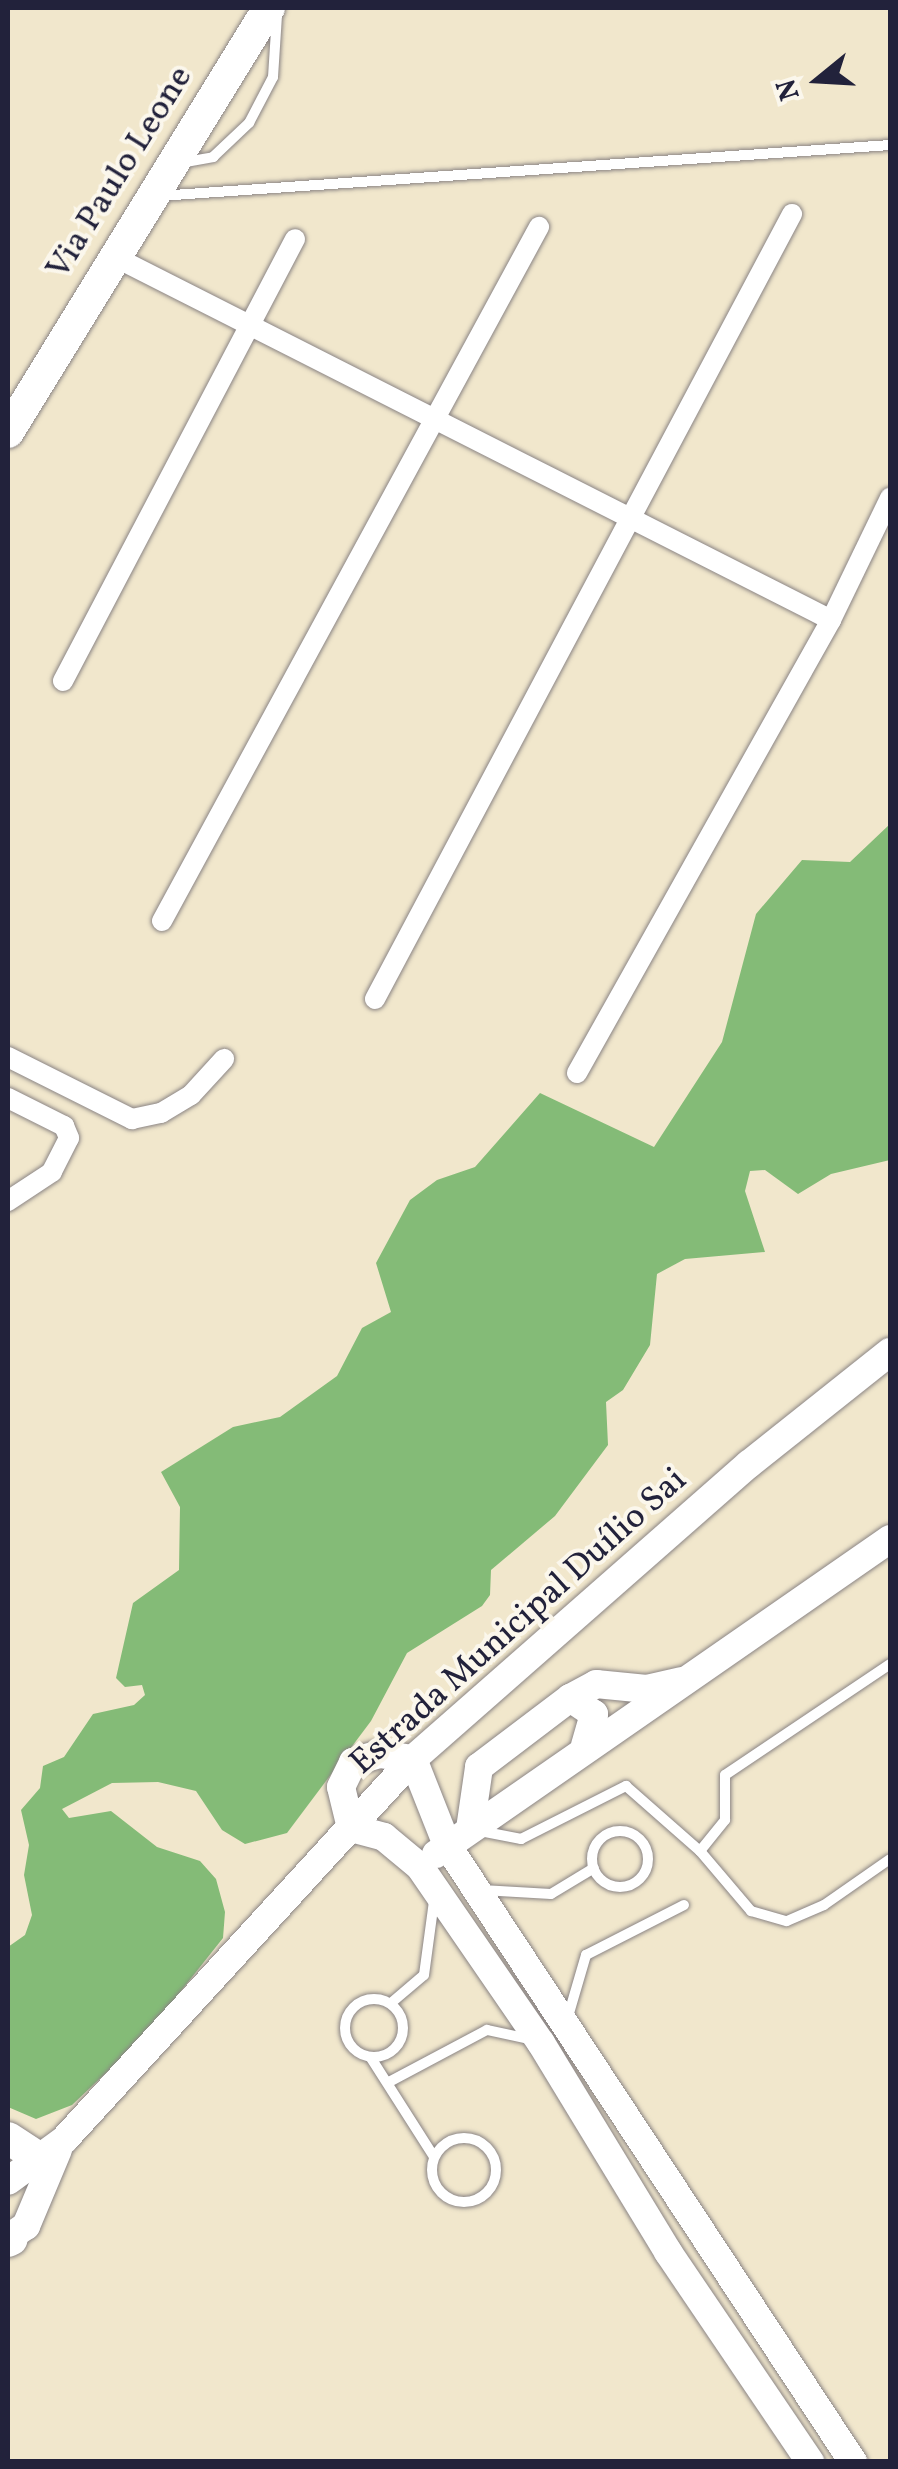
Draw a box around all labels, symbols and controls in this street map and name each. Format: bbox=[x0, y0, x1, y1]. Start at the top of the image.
north arrow bbox=[768, 30, 868, 130]
street label: Via Paulo Leone bbox=[38, 59, 202, 287]
text: N bbox=[767, 74, 811, 105]
street label: Estrada Municipal Duílio Sai bbox=[342, 1460, 696, 1784]

